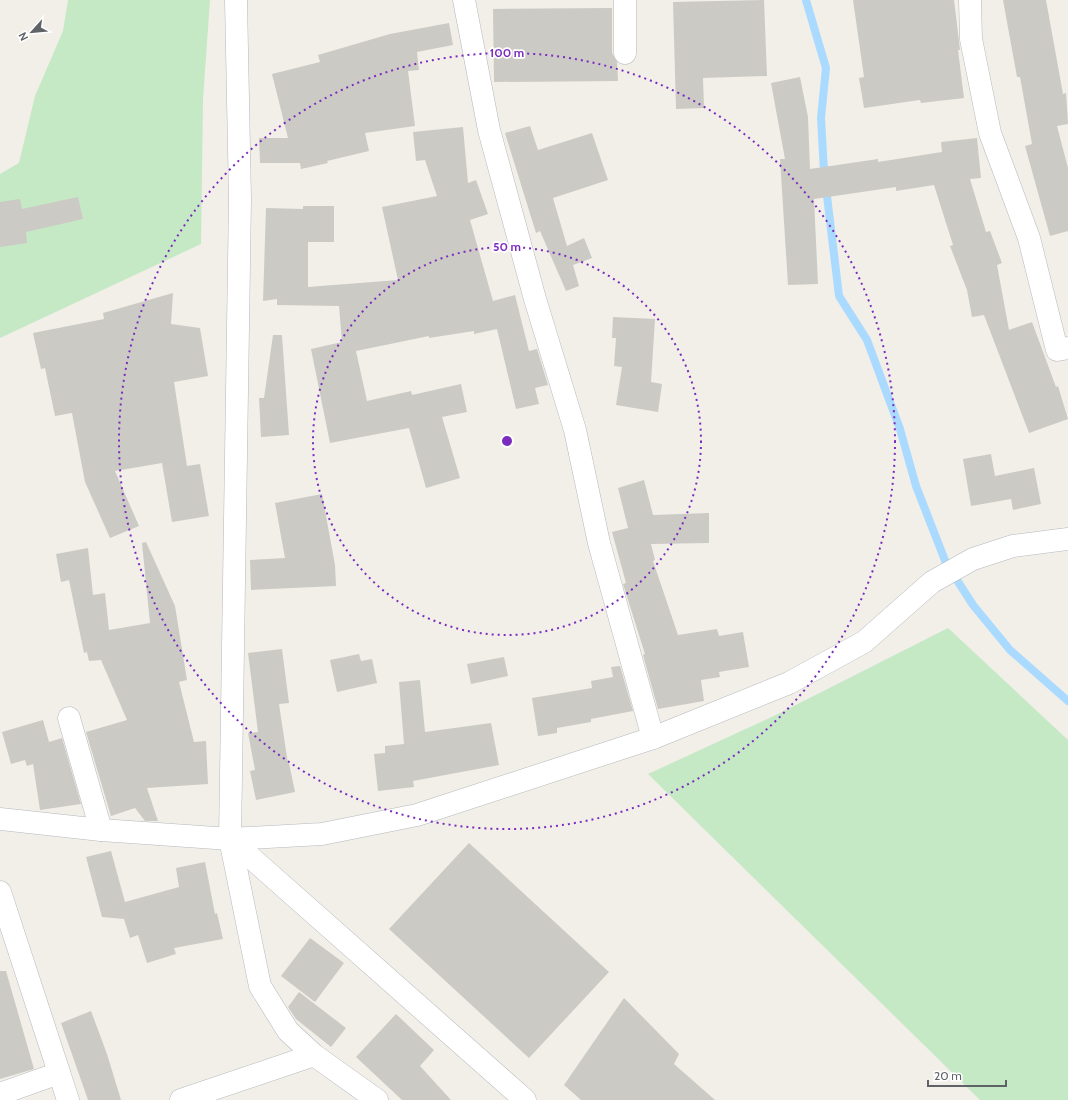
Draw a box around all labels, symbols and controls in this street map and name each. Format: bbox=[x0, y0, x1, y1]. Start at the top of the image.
north arrow bbox=[12, 12, 52, 52]
text: N bbox=[15, 30, 31, 43]
text: 100 m bbox=[490, 45, 524, 60]
text: 50 m bbox=[493, 239, 521, 254]
centre of rings bbox=[500, 434, 514, 448]
scale bar bbox=[928, 1062, 1006, 1088]
text: 20 m bbox=[934, 1068, 962, 1083]

